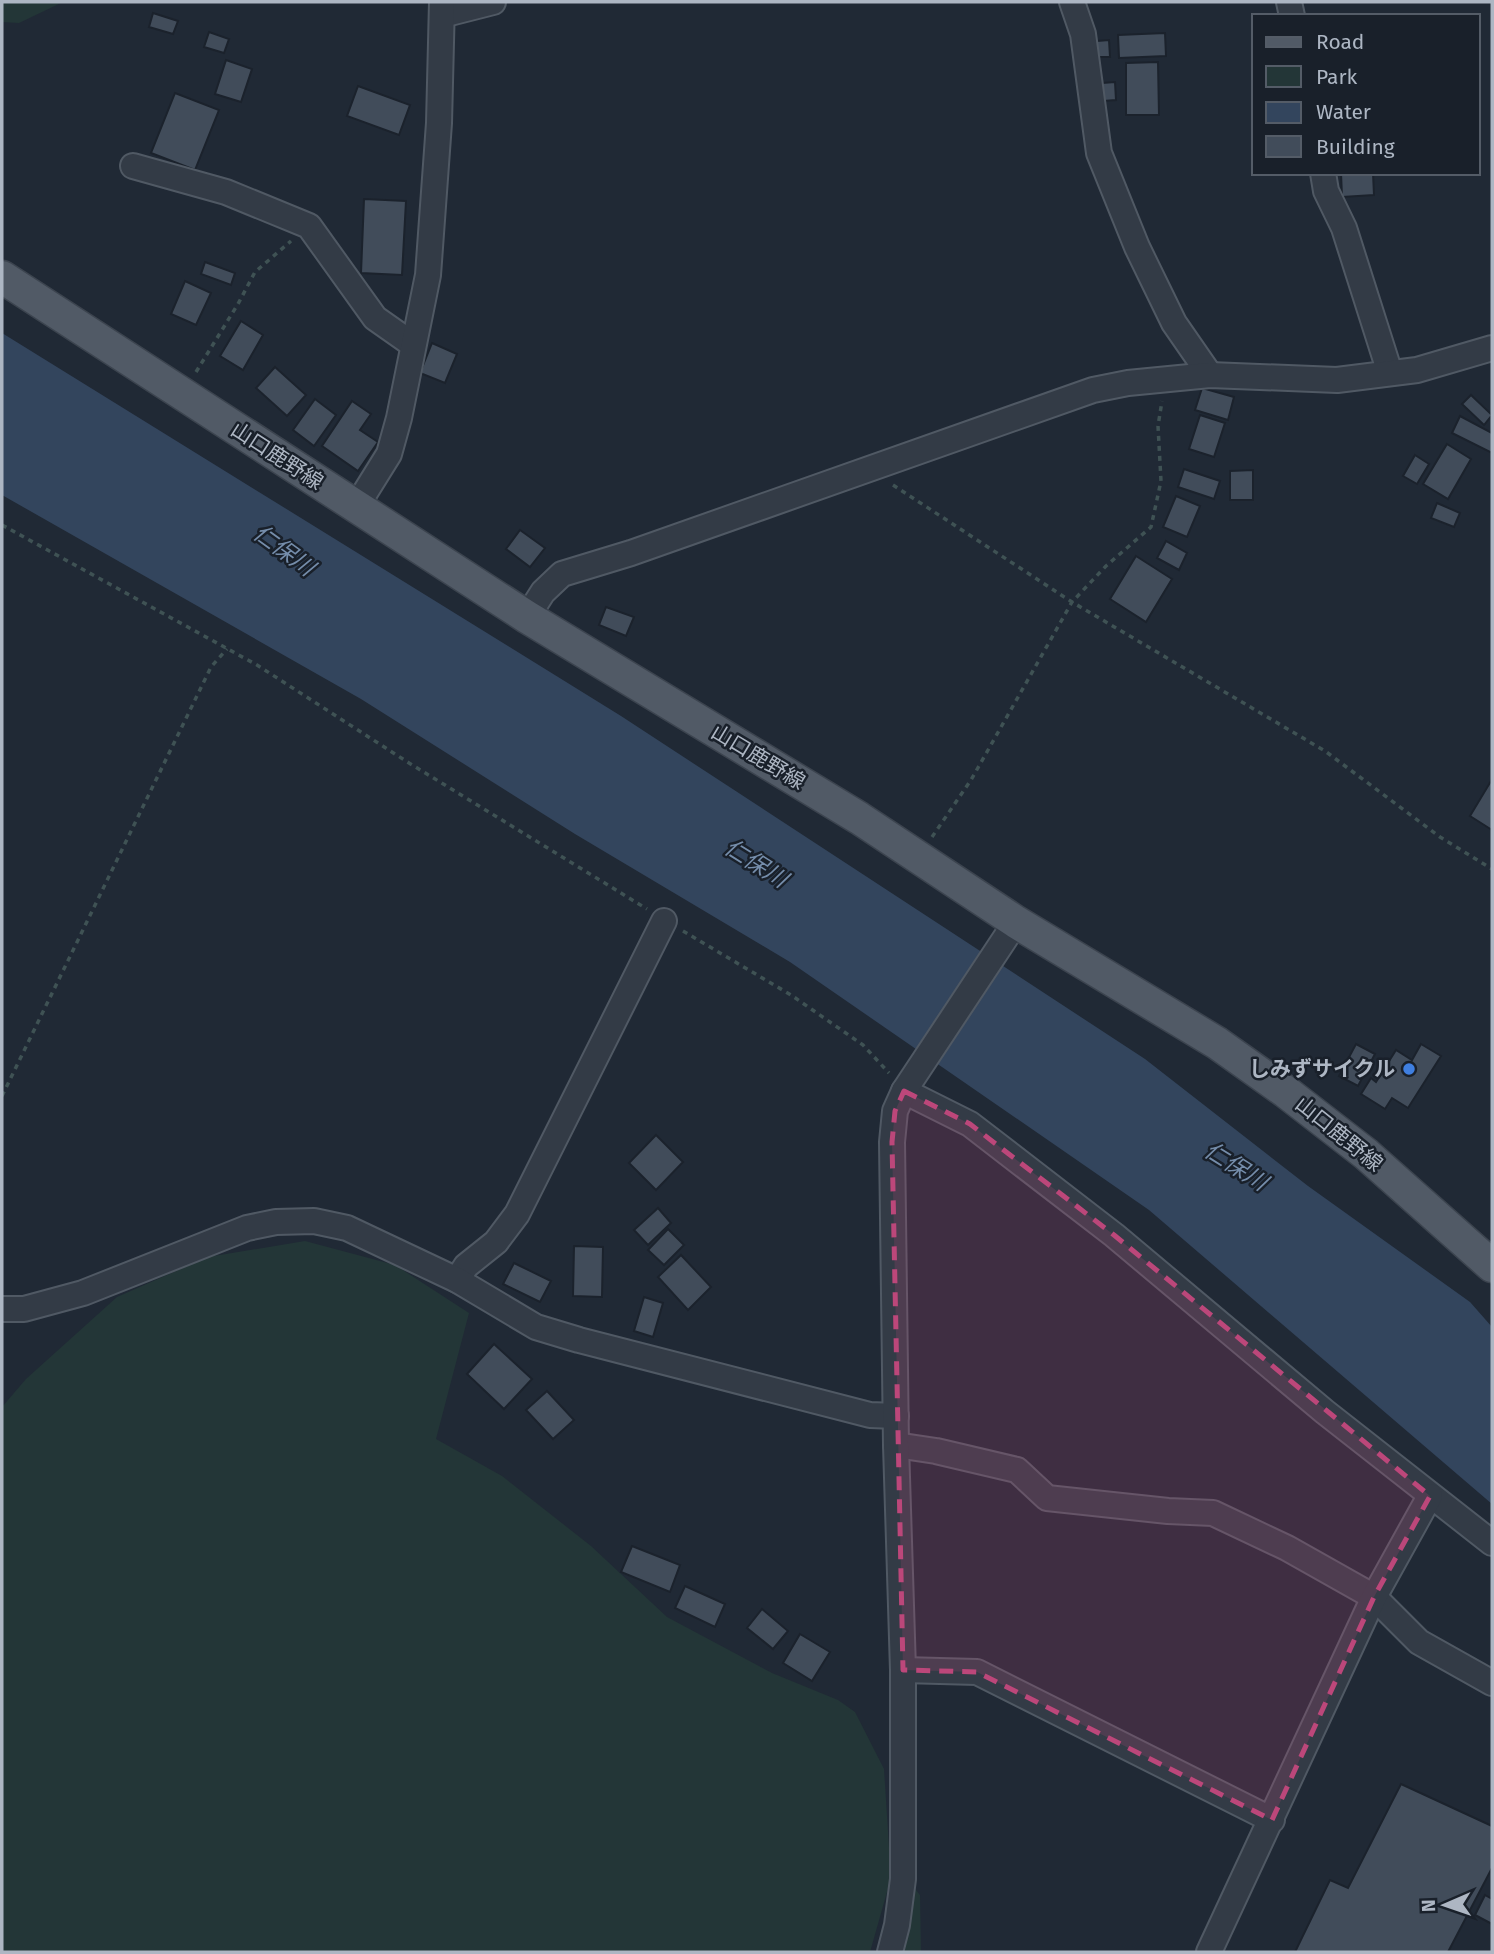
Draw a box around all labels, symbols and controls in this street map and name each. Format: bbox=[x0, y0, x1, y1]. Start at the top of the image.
legend bbox=[1252, 14, 1480, 175]
text: Road bbox=[1316, 29, 1364, 55]
text: Park bbox=[1316, 64, 1358, 90]
text: Water bbox=[1316, 99, 1371, 125]
text: Building bbox=[1316, 134, 1395, 160]
street label: 山口鹿野線 bbox=[226, 417, 328, 495]
water label: 仁保川 bbox=[248, 518, 323, 583]
street label: 山口鹿野線 bbox=[706, 719, 810, 795]
water label: 仁保川 bbox=[719, 833, 795, 895]
place label: しみずサイクル bbox=[1249, 1056, 1395, 1082]
marker: しみずサイクル bbox=[1401, 1061, 1417, 1077]
street label: 山口鹿野線 bbox=[1290, 1091, 1388, 1177]
water label: 仁保川 bbox=[1199, 1136, 1275, 1198]
north arrow bbox=[1410, 1870, 1480, 1940]
text: N bbox=[1417, 1899, 1440, 1912]

